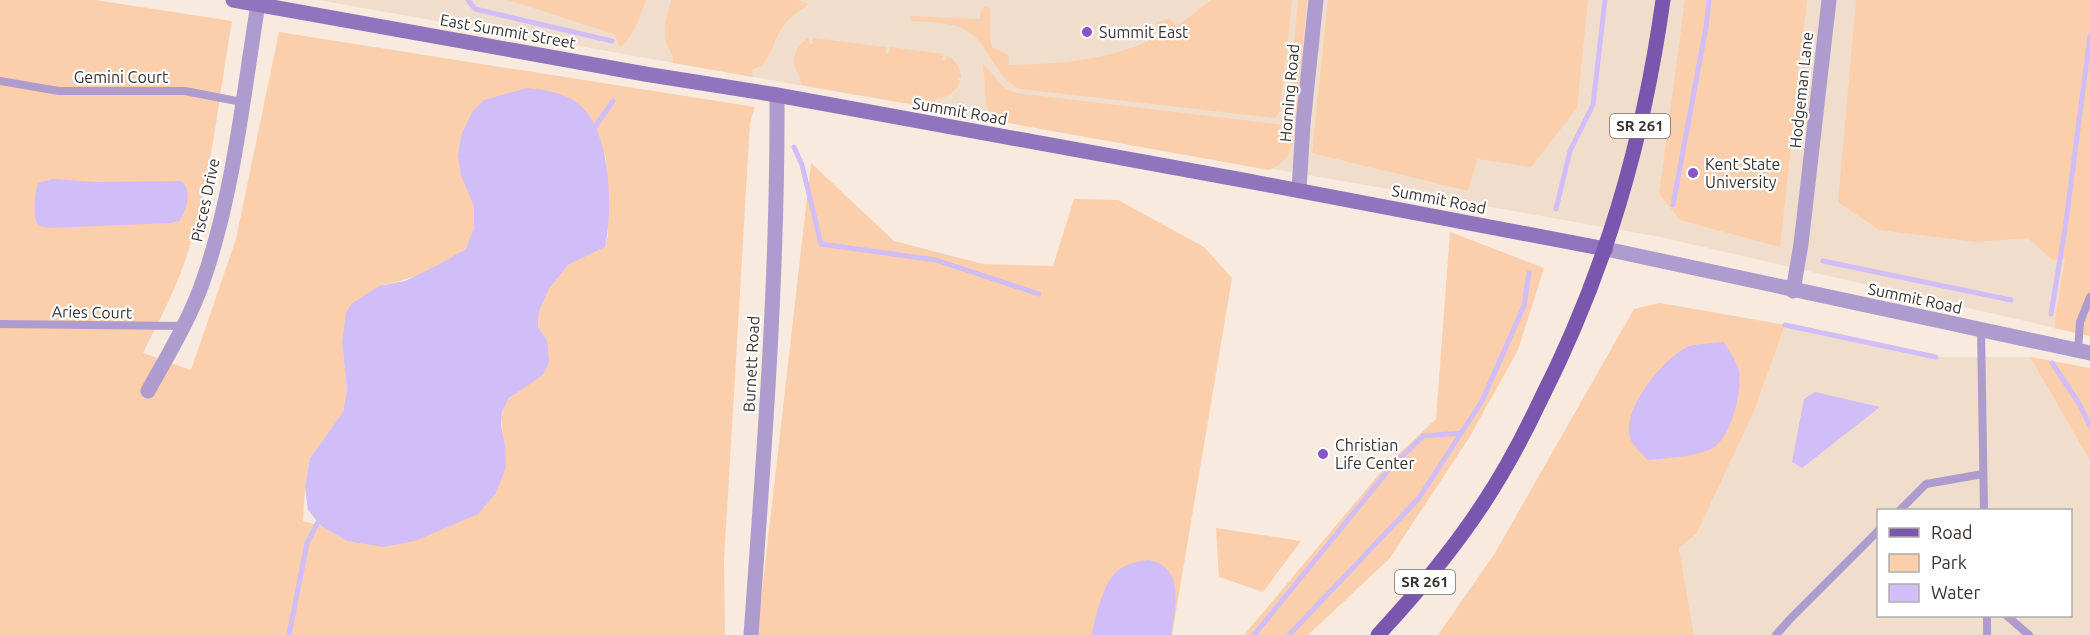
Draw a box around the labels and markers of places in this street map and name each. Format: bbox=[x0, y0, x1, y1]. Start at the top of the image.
place label: Summit East bbox=[1099, 23, 1189, 41]
marker: Summit East bbox=[1080, 25, 1094, 39]
place label: Kent State University bbox=[1705, 155, 1780, 191]
marker: Kent State University bbox=[1686, 166, 1700, 180]
place label: Christian Life Center bbox=[1335, 436, 1415, 472]
marker: Christian Life Center bbox=[1316, 447, 1330, 461]

